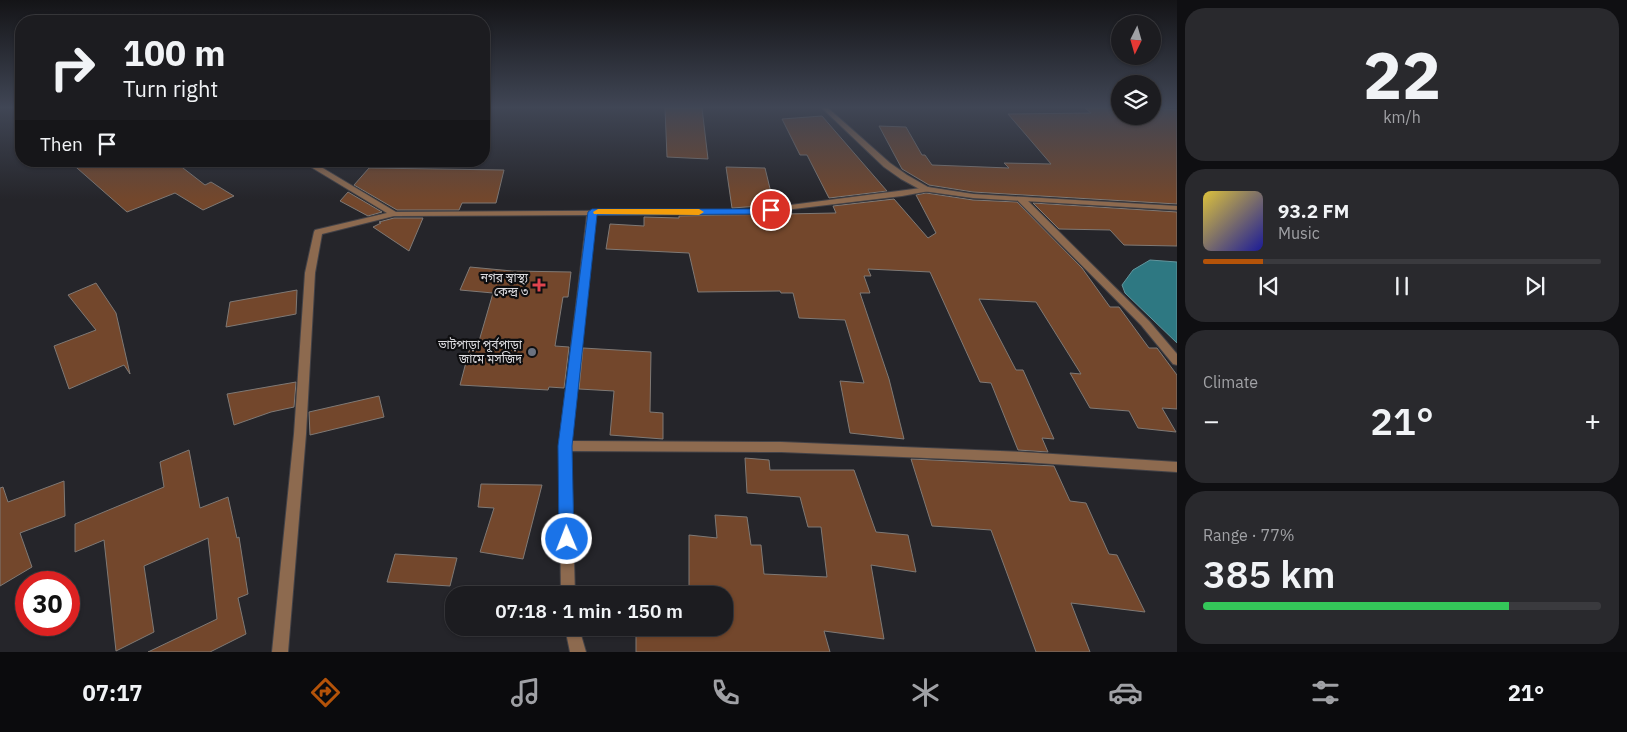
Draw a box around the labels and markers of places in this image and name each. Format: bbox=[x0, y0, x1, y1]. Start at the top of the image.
pin bbox=[750, 189, 792, 231]
place label: নগর স্বাস্থ্য কেন্দ্র ৩ bbox=[480, 270, 529, 299]
marker: নগর স্বাস্থ্য কেন্দ্র ৩ bbox=[532, 278, 546, 292]
place label: ভাটপাড়া পূর্বপাড়া জামে মসজিদ bbox=[437, 337, 523, 366]
marker: ভাটপাড়া পূর্বপাড়া জামে মসজিদ bbox=[526, 346, 538, 358]

